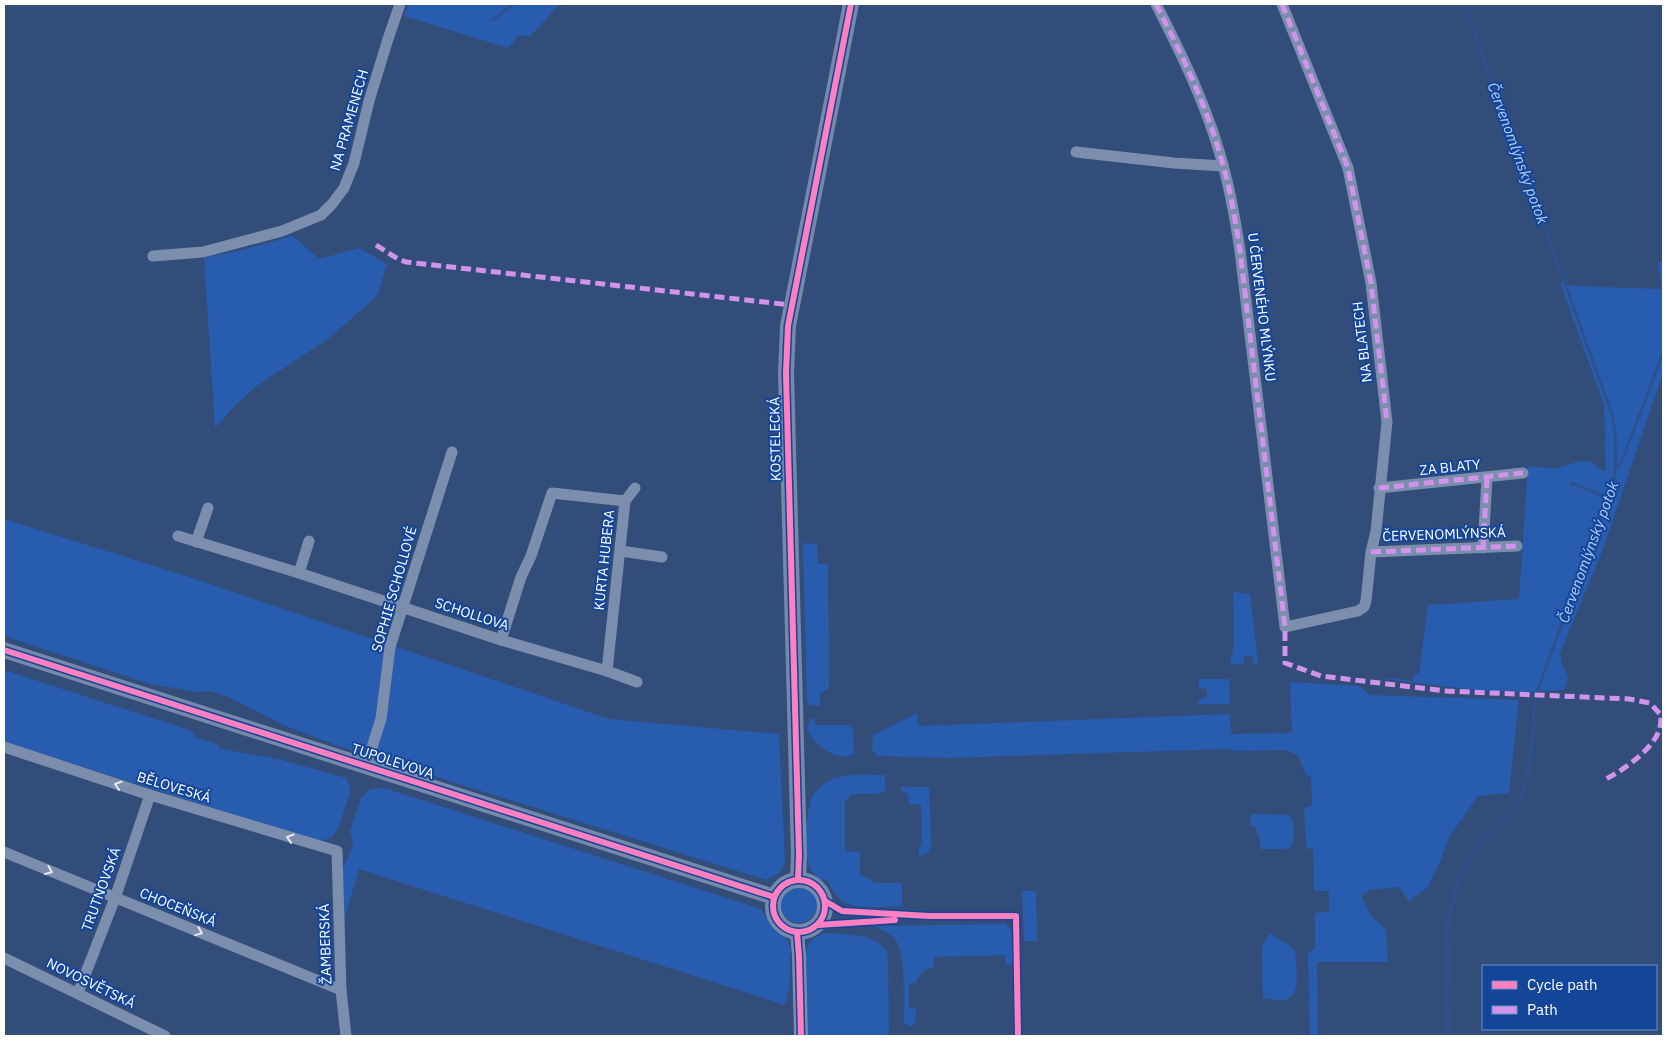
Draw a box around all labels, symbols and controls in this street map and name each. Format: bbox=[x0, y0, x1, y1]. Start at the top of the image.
street label: NA PRAMENECH bbox=[326, 67, 372, 173]
water label: Červenomlýnský potok bbox=[1484, 80, 1553, 227]
street label: U ČERVENÉHO MLÝNKU bbox=[1244, 231, 1281, 383]
street label: NA BLATECH bbox=[1348, 300, 1376, 384]
street label: KOSTELECKÁ bbox=[764, 397, 785, 481]
street label: ZA BLATY bbox=[1419, 455, 1482, 479]
water label: Červenomlýnský potok bbox=[1554, 478, 1623, 625]
street label: KURTA HUBERA bbox=[590, 509, 618, 611]
street label: ČERVENOMLÝNSKÁ bbox=[1382, 522, 1506, 545]
street label: SOPHIE SCHOLLOVÉ bbox=[366, 524, 421, 654]
street label: SCHOLLOVA bbox=[433, 594, 511, 634]
street label: TUPOLEVOVA bbox=[349, 739, 437, 783]
street label: BĚLOVESKÁ bbox=[135, 766, 213, 807]
one-way arrow bbox=[115, 780, 123, 790]
one-way arrow bbox=[287, 834, 295, 844]
street label: TRUTNOVSKÁ bbox=[77, 844, 125, 934]
one-way arrow bbox=[44, 864, 53, 875]
street label: CHOCEŇSKÁ bbox=[137, 883, 219, 931]
street label: ŽAMBERSKÁ bbox=[314, 903, 335, 985]
one-way arrow bbox=[194, 926, 203, 936]
street label: NOVOSVĚTSKÁ bbox=[44, 953, 139, 1012]
legend bbox=[1482, 965, 1657, 1030]
text: Cycle path bbox=[1527, 975, 1598, 994]
text: Path bbox=[1527, 1000, 1558, 1019]

